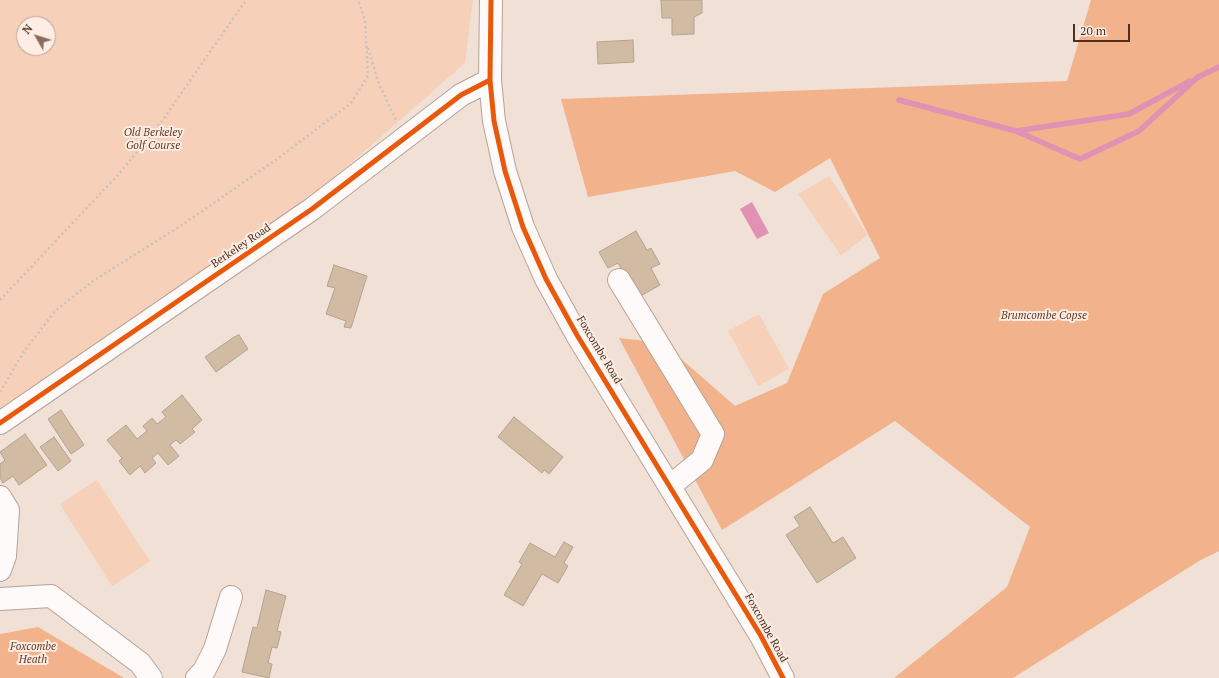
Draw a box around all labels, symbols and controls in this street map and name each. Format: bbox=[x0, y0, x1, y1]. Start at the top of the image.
north arrow bbox=[16, 16, 56, 56]
scale bar bbox=[1075, 16, 1132, 42]
text: N bbox=[19, 21, 36, 37]
text: 20 m bbox=[1080, 23, 1106, 38]
park label: Old Berkeley Golf Course bbox=[124, 126, 182, 152]
street label: Berkeley Road bbox=[209, 221, 273, 271]
park label: Brumcombe Copse bbox=[1001, 309, 1087, 323]
street label: Foxcombe Road bbox=[574, 314, 624, 386]
street label: Foxcombe Road bbox=[742, 591, 790, 665]
park label: Foxcombe Heath bbox=[10, 640, 56, 666]

